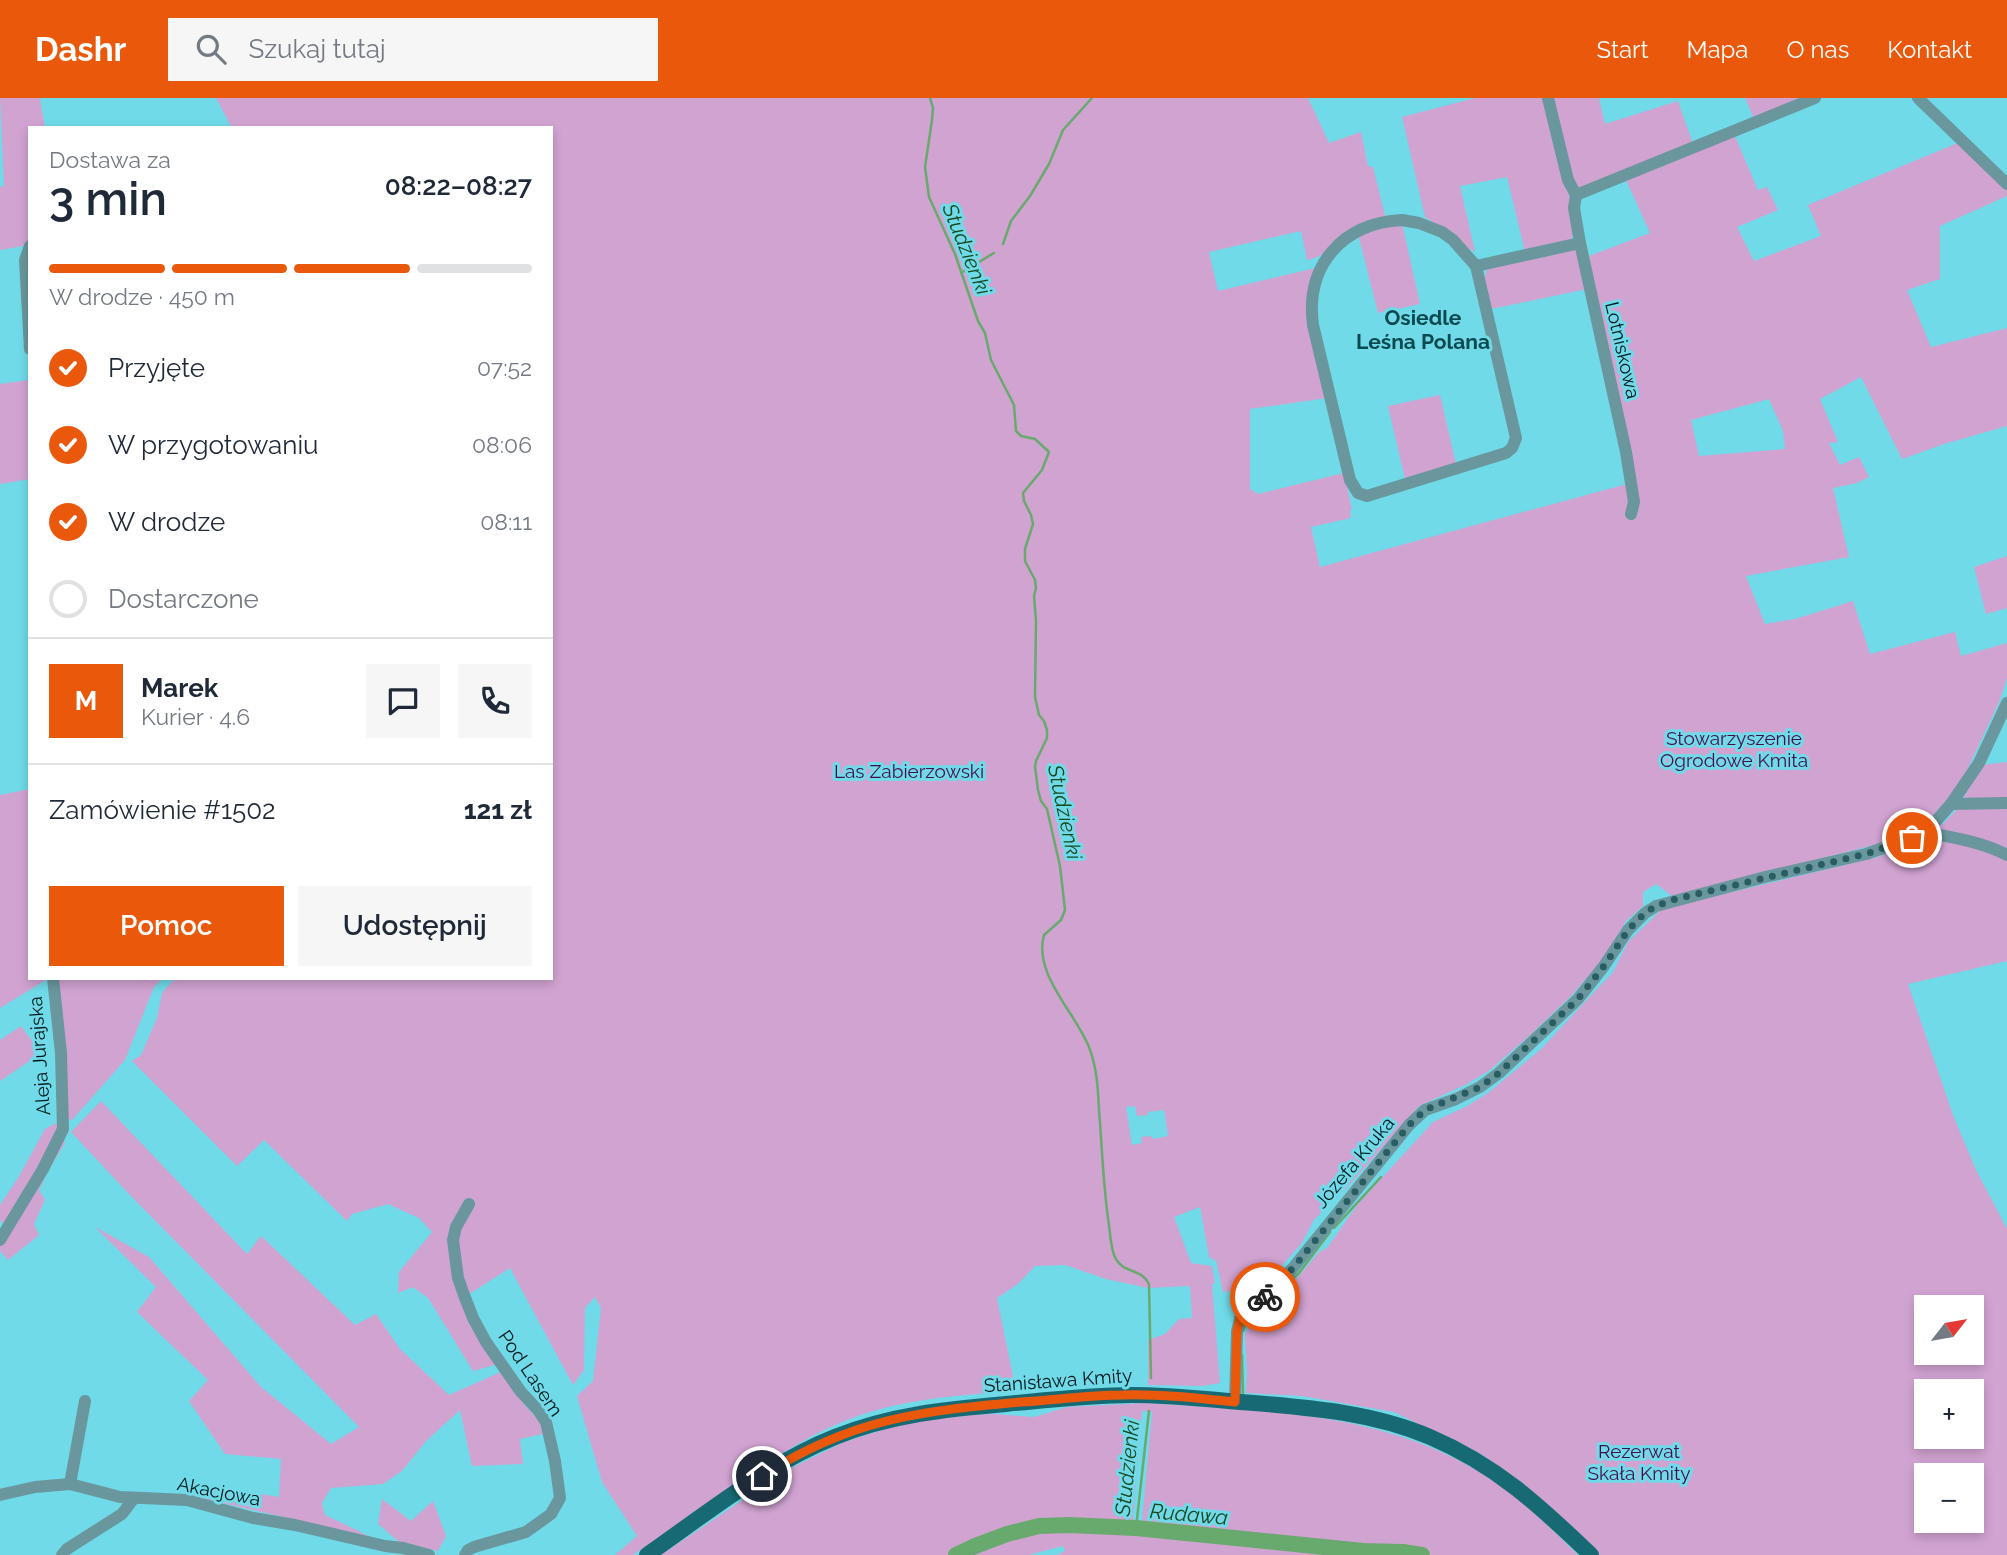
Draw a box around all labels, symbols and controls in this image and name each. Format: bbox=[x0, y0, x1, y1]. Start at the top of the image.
search box bbox=[168, 18, 658, 81]
text: Dashr bbox=[35, 30, 126, 69]
icon: search bbox=[192, 30, 230, 68]
text: Szukaj tutaj bbox=[248, 34, 386, 64]
text: Start bbox=[1597, 35, 1649, 64]
text: Mapa bbox=[1687, 35, 1748, 64]
text: O nas bbox=[1786, 35, 1849, 64]
text: Kontakt bbox=[1887, 35, 1972, 64]
text: Dostawa za bbox=[49, 146, 171, 173]
text: 08:22–08:27 bbox=[385, 171, 532, 201]
text: 3 min bbox=[49, 172, 167, 226]
water label: Studzienki bbox=[937, 199, 997, 299]
text: W drodze · 450 m bbox=[49, 283, 235, 310]
street label: Lotniskowa bbox=[1601, 299, 1645, 401]
district label: Osiedle Leśna Polana bbox=[1356, 305, 1490, 354]
icon: check bbox=[49, 349, 87, 387]
text: Przyjęte bbox=[108, 353, 205, 383]
text: 07:52 bbox=[477, 354, 532, 381]
icon: check bbox=[49, 426, 87, 464]
text: W przygotowaniu bbox=[108, 430, 319, 460]
text: 08:06 bbox=[472, 431, 532, 458]
icon: check bbox=[49, 503, 87, 541]
text: W drodze bbox=[108, 507, 225, 537]
text: 08:11 bbox=[480, 508, 532, 535]
text: Dostarczone bbox=[108, 584, 259, 614]
button: chat bbox=[366, 664, 440, 738]
button: phone bbox=[458, 664, 532, 738]
text: Marek bbox=[141, 673, 218, 703]
text: M bbox=[75, 686, 97, 716]
text: Kurier · 4.6 bbox=[141, 703, 250, 730]
park label: Stowarzyszenie Ogrodowe Kmita bbox=[1660, 727, 1808, 771]
park label: Las Zabierzowski bbox=[834, 760, 984, 782]
water label: Studzienki bbox=[1043, 761, 1087, 862]
text: Zamówienie #1502 bbox=[49, 795, 276, 825]
text: 121 zł bbox=[464, 795, 532, 825]
pin bbox=[1882, 808, 1942, 868]
icon: bag bbox=[1893, 819, 1931, 857]
button: Pomoc bbox=[49, 886, 284, 966]
button: Udostępnij bbox=[298, 886, 532, 966]
street label: Aleja Jurajska bbox=[24, 996, 54, 1116]
street label: Józefa Kruka bbox=[1310, 1112, 1398, 1212]
courier bbox=[1230, 1262, 1300, 1332]
icon: bike bbox=[1246, 1278, 1284, 1316]
north arrow bbox=[1914, 1295, 1984, 1365]
map controls bbox=[1914, 1295, 1984, 1533]
street label: Pod Lasem bbox=[494, 1326, 568, 1420]
street label: Stanisława Kmity bbox=[983, 1364, 1133, 1396]
button: + bbox=[1914, 1379, 1984, 1449]
water label: Studzienki bbox=[1109, 1418, 1145, 1518]
park label: Rezerwat Skała Kmity bbox=[1587, 1440, 1691, 1484]
pin bbox=[732, 1446, 792, 1506]
icon: home bbox=[743, 1457, 781, 1495]
button: − bbox=[1914, 1463, 1984, 1533]
street label: Akacjowa bbox=[175, 1472, 263, 1510]
water label: Rudawa bbox=[1149, 1498, 1229, 1530]

